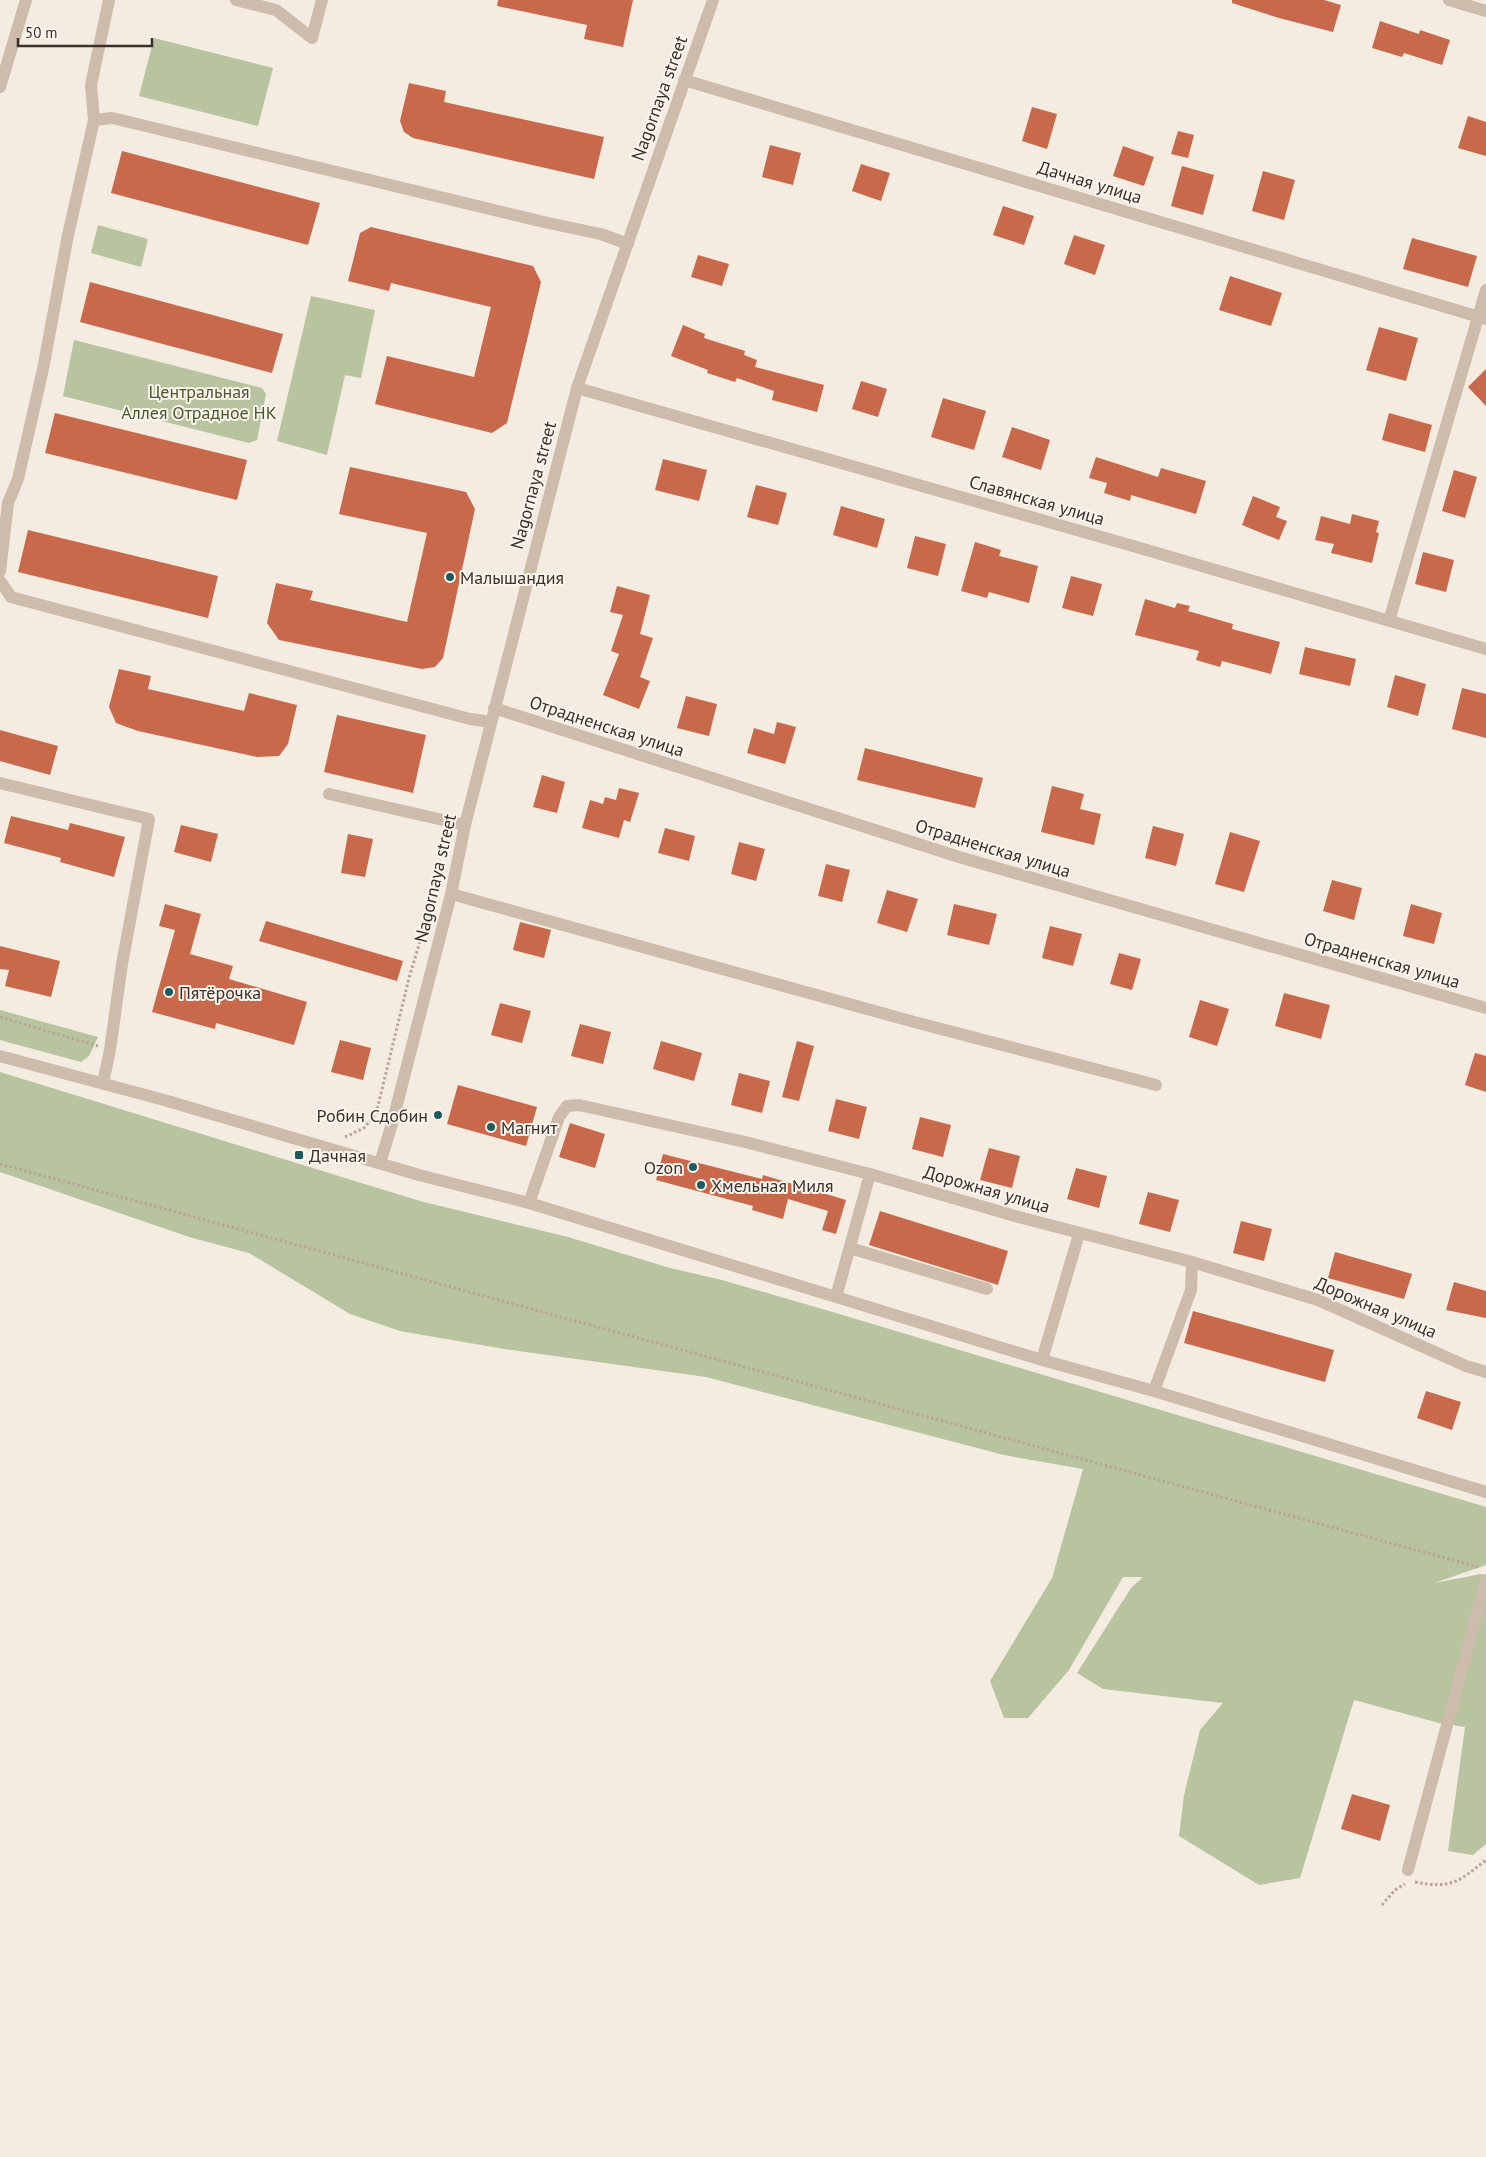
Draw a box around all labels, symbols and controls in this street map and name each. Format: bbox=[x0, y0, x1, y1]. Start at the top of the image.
scale bar bbox=[18, 15, 151, 47]
text: 50 m bbox=[25, 23, 58, 42]
street label: Nagornaya street bbox=[626, 32, 692, 164]
street label: Дачная улица bbox=[1035, 155, 1145, 209]
park label: Центральная Аллея Отрадное НК bbox=[121, 380, 277, 424]
street label: Nagornaya street bbox=[505, 419, 561, 551]
street label: Славянская улица bbox=[967, 470, 1107, 530]
place label: Малышандия bbox=[460, 566, 564, 589]
marker: Малышандия bbox=[444, 571, 456, 583]
street label: Отрадненская улица bbox=[527, 690, 687, 762]
street label: Nagornaya street bbox=[409, 811, 461, 945]
street label: Отрадненская улица bbox=[913, 813, 1073, 883]
street label: Отрадненская улица bbox=[1301, 927, 1463, 993]
place label: Пятёрочка bbox=[179, 981, 261, 1004]
marker: Пятёрочка bbox=[163, 986, 175, 998]
place label: Робин Сдобин bbox=[317, 1104, 428, 1127]
marker: Робин Сдобин bbox=[432, 1109, 444, 1121]
place label: Магнит bbox=[501, 1116, 558, 1139]
marker: Магнит bbox=[485, 1121, 497, 1133]
place label: Дачная bbox=[309, 1144, 366, 1167]
marker: Дачная bbox=[293, 1149, 305, 1161]
place label: Ozon bbox=[644, 1156, 683, 1179]
street label: Дорожная улица bbox=[921, 1160, 1053, 1218]
marker: Ozon bbox=[687, 1161, 699, 1173]
place label: Хмельная Миля bbox=[711, 1174, 834, 1197]
marker: Хмельная Миля bbox=[695, 1179, 707, 1191]
street label: Дорожная улица bbox=[1312, 1271, 1440, 1343]

